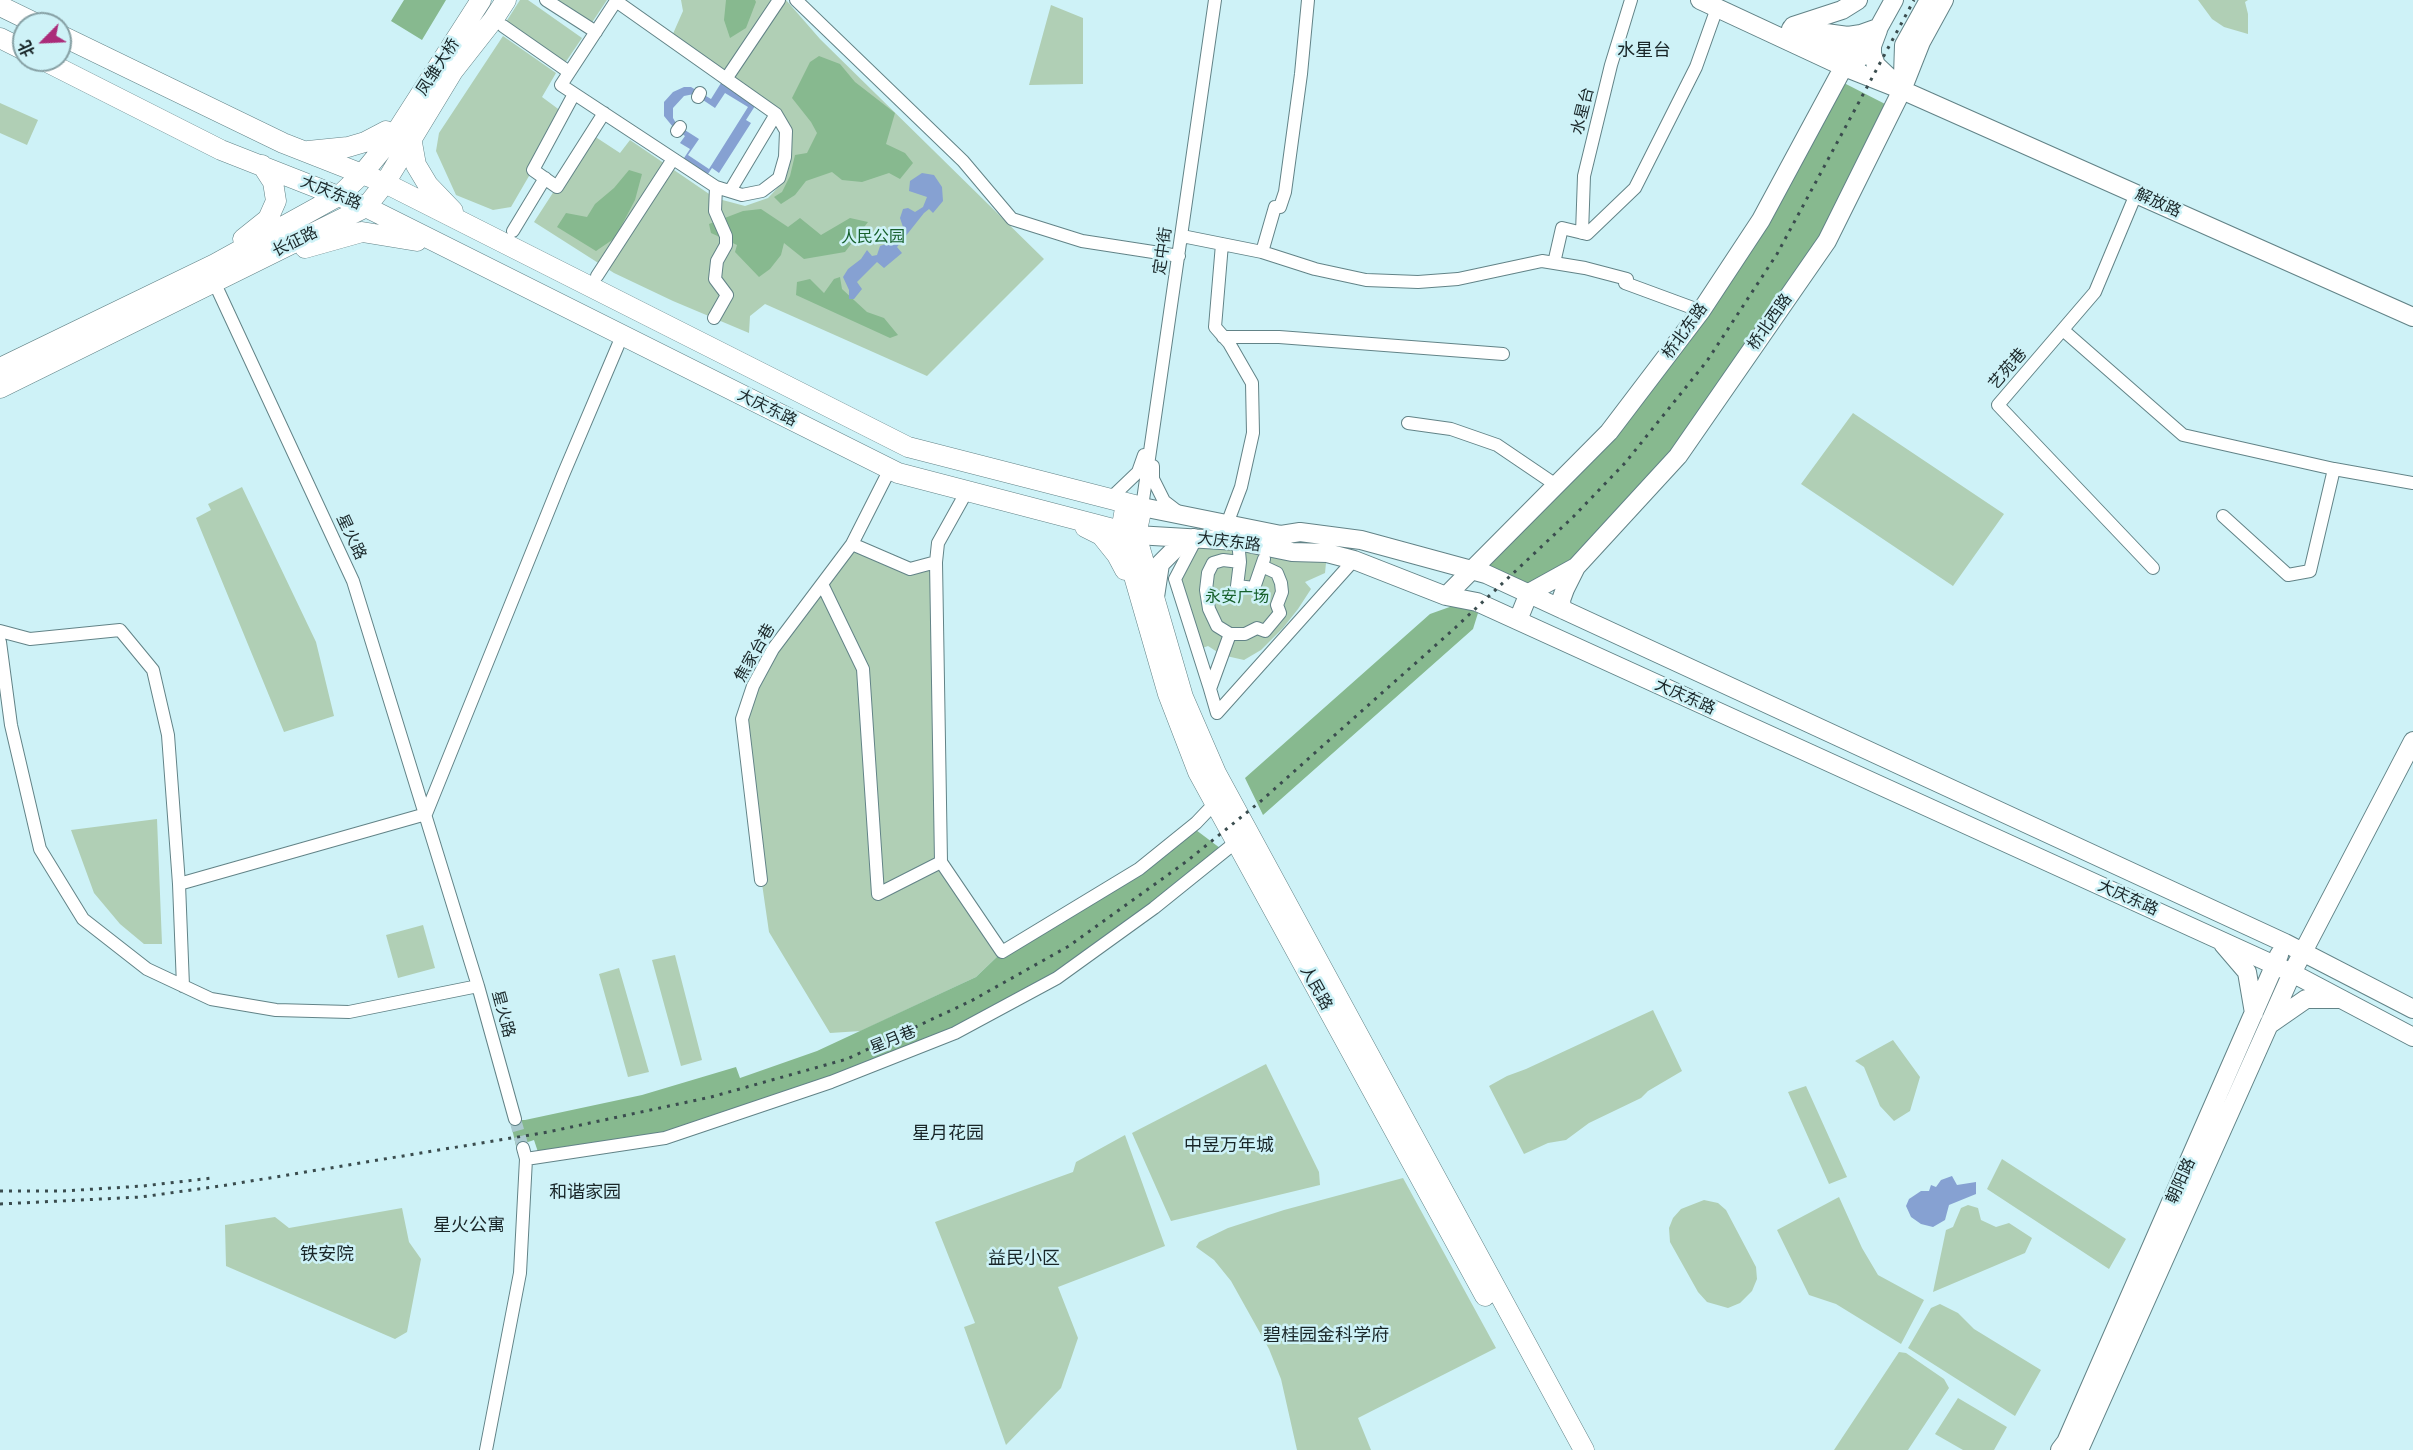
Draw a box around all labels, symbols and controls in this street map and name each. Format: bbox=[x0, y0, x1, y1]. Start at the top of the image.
north arrow bbox=[12, 12, 72, 72]
street label: 凤雏大桥 bbox=[413, 35, 463, 99]
text: 北 bbox=[15, 38, 39, 60]
district label: 水星台 bbox=[1617, 40, 1671, 62]
street label: 水星台 bbox=[1568, 85, 1598, 137]
street label: 大庆东路 bbox=[298, 172, 364, 214]
street label: 解放路 bbox=[2132, 184, 2184, 222]
street label: 长征路 bbox=[269, 223, 321, 261]
street label: 定中街 bbox=[1150, 226, 1176, 276]
park label: 人民公园 bbox=[841, 227, 905, 247]
street label: 桥北西路 bbox=[1744, 290, 1796, 354]
street label: 桥北东路 bbox=[1658, 299, 1712, 363]
street label: 艺苑巷 bbox=[1985, 345, 2031, 393]
street label: 大庆东路 bbox=[734, 385, 800, 431]
street label: 星火路 bbox=[332, 511, 370, 563]
street label: 大庆东路 bbox=[1196, 529, 1262, 555]
park label: 永安广场 bbox=[1205, 587, 1269, 607]
street label: 焦家台巷 bbox=[731, 620, 779, 686]
street label: 大庆东路 bbox=[1652, 675, 1718, 719]
street label: 大庆东路 bbox=[2095, 876, 2161, 920]
street label: 人民路 bbox=[1296, 962, 1336, 1014]
street label: 星火路 bbox=[488, 988, 518, 1040]
street label: 星月巷 bbox=[867, 1022, 919, 1058]
district label: 星月花园 bbox=[912, 1123, 984, 1145]
district label: 中昱万年城 bbox=[1184, 1135, 1274, 1157]
street label: 朝阳路 bbox=[2162, 1155, 2200, 1207]
district label: 和谐家园 bbox=[549, 1182, 621, 1204]
district label: 星火公寓 bbox=[433, 1215, 505, 1237]
district label: 铁安院 bbox=[300, 1244, 354, 1266]
district label: 益民小区 bbox=[988, 1248, 1060, 1270]
district label: 碧桂园金科学府 bbox=[1263, 1325, 1389, 1347]

